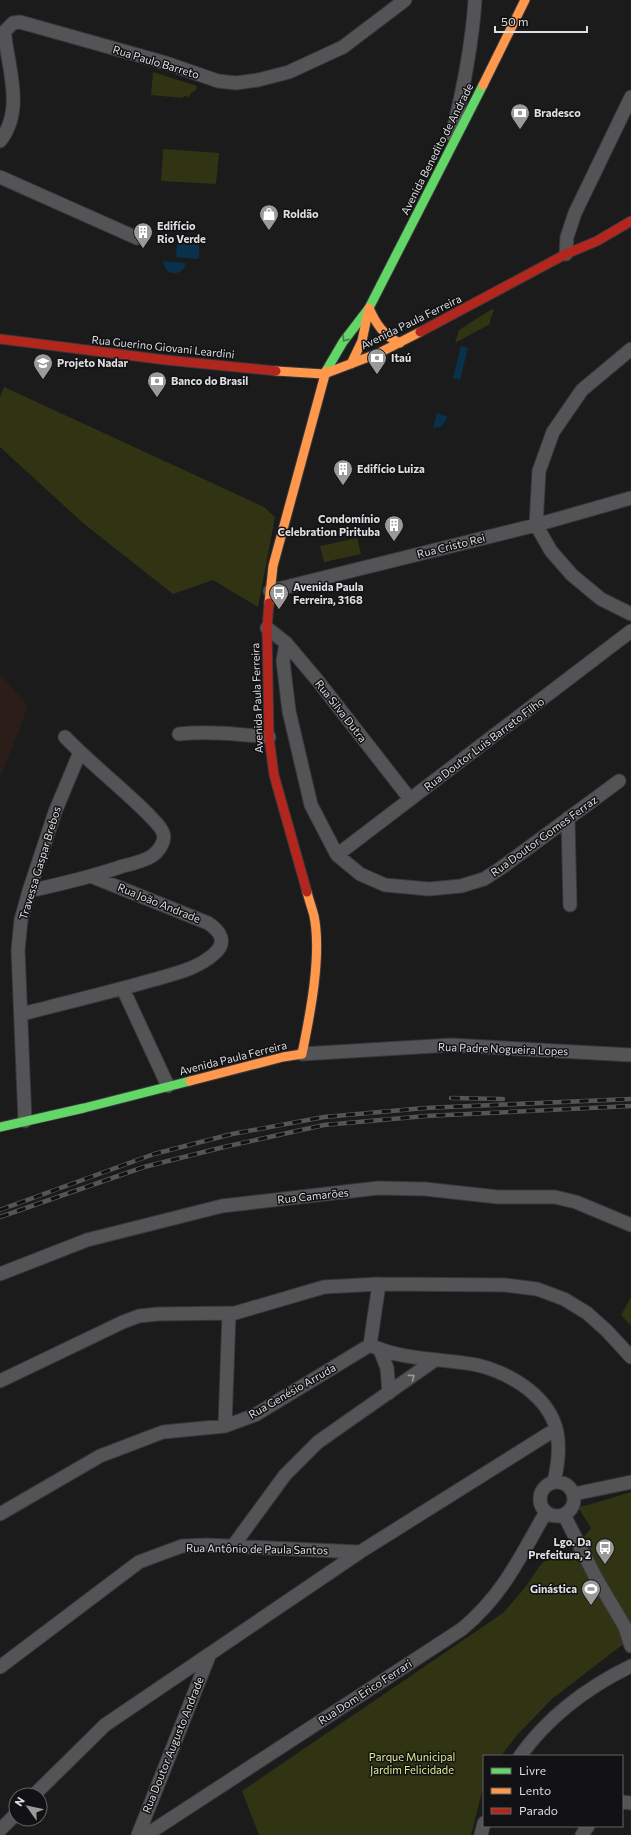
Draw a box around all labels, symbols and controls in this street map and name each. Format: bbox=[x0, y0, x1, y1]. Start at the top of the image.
scale bar bbox=[495, 8, 587, 34]
text: 50 m bbox=[501, 14, 529, 28]
street label: Rua Paulo Barreto bbox=[111, 42, 201, 81]
street label: Avenida Benedito de Andrade bbox=[398, 81, 476, 217]
bank icon: Bradesco bbox=[509, 102, 531, 130]
place label: Bradesco bbox=[534, 106, 581, 119]
shop icon: Roldão bbox=[258, 203, 280, 231]
place label: Roldão bbox=[283, 207, 319, 220]
place label: Edifício Rio Verde bbox=[157, 219, 206, 245]
building icon: Edifício Rio Verde bbox=[132, 221, 154, 249]
street label: Avenida Paula Ferreira bbox=[358, 292, 463, 352]
street label: Rua Guerino Giovani Leardini bbox=[91, 333, 235, 360]
one-way arrow bbox=[342, 335, 350, 342]
bank icon: Itaú bbox=[366, 347, 388, 375]
place label: Itaú bbox=[391, 351, 411, 364]
school or university icon: Projeto Nadar bbox=[32, 352, 54, 380]
place label: Projeto Nadar bbox=[57, 356, 128, 369]
bank icon: Banco do Brasil bbox=[146, 370, 168, 398]
place label: Banco do Brasil bbox=[171, 374, 248, 387]
building icon: Edifício Luiza bbox=[332, 458, 354, 486]
place label: Edifício Luiza bbox=[357, 462, 425, 475]
place label: Condomínio Celebration Pirituba bbox=[277, 512, 380, 538]
building icon: Condomínio Celebration Pirituba bbox=[383, 514, 405, 542]
street label: Rua Cristo Rei bbox=[415, 531, 486, 560]
place label: Avenida Paula Ferreira, 3168 bbox=[293, 580, 364, 606]
bus stop icon: Avenida Paula Ferreira, 3168 bbox=[268, 582, 290, 610]
street label: Avenida Paula Ferreira bbox=[248, 643, 265, 753]
street label: Rua Silva Dutra bbox=[313, 677, 370, 744]
street label: Rua Doutor Luis Barreto Filho bbox=[421, 694, 547, 793]
street label: Rua Doutor Gomes Ferraz bbox=[488, 792, 600, 879]
street label: Travessa Gaspar Brebos bbox=[16, 805, 63, 921]
street label: Rua João Andrade bbox=[116, 880, 203, 926]
street label: Avenida Paula Ferreira bbox=[178, 1038, 288, 1077]
street label: Rua Padre Nogueira Lopes bbox=[438, 1040, 568, 1057]
street label: Rua Camarões bbox=[277, 1185, 349, 1206]
street label: Rua Genésio Arruda bbox=[246, 1360, 338, 1421]
one-way arrow bbox=[408, 1374, 415, 1381]
place label: Lgo. Da Prefeitura, 2 bbox=[528, 1535, 591, 1561]
bus stop icon: Lgo. Da Prefeitura, 2 bbox=[594, 1537, 616, 1565]
street label: Rua Antônio de Paula Santos bbox=[186, 1541, 328, 1556]
sports icon: Ginástica bbox=[580, 1578, 602, 1606]
place label: Ginástica bbox=[530, 1582, 577, 1595]
street label: Rua Dom Erico Ferrari bbox=[315, 1656, 414, 1727]
street label: Rua Doutor Augusto Andrade bbox=[139, 1675, 206, 1815]
park label: Parque Municipal Jardim Felicidade bbox=[369, 1750, 455, 1777]
legend bbox=[483, 1755, 623, 1827]
text: Livre bbox=[519, 1763, 546, 1777]
text: Lento bbox=[519, 1783, 551, 1797]
north arrow bbox=[8, 1787, 48, 1827]
text: N bbox=[11, 1794, 27, 1808]
text: Parado bbox=[519, 1803, 558, 1817]

